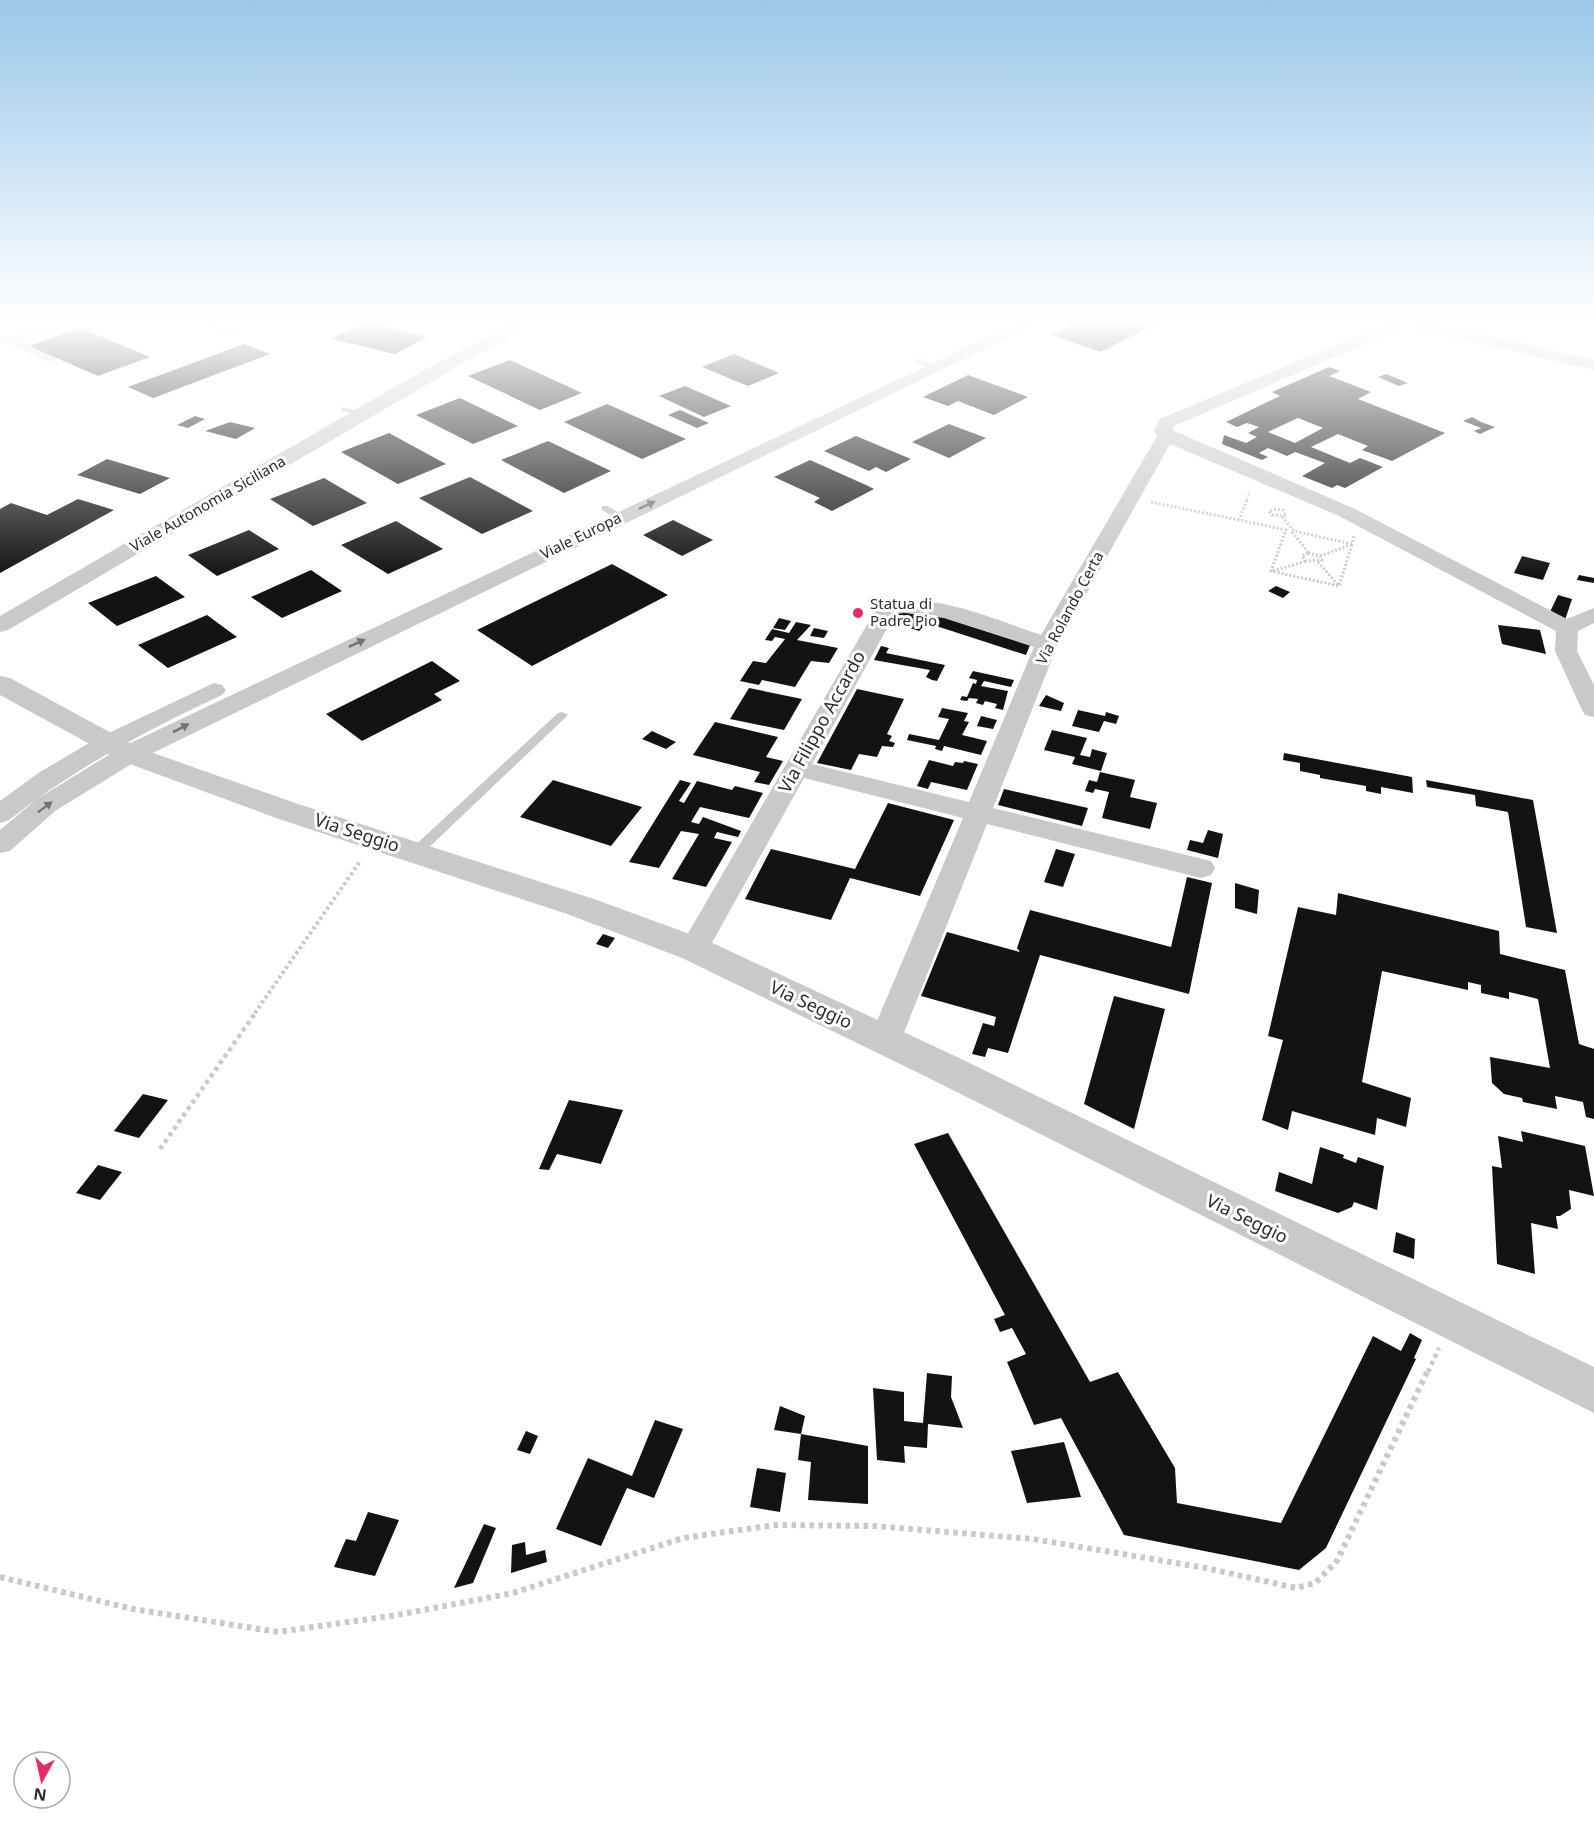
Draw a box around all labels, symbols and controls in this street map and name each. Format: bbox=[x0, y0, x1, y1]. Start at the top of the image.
street label: Viale Autonomia Siciliana bbox=[126, 450, 289, 556]
one-way arrow bbox=[638, 501, 655, 510]
street label: Viale Europa bbox=[537, 507, 624, 563]
street label: Via Rolando Certa bbox=[1031, 548, 1107, 668]
place label: Statua di Padre Pio bbox=[870, 593, 937, 630]
marker: Statua di Padre Pio bbox=[851, 606, 865, 620]
one-way arrow bbox=[348, 638, 365, 647]
street label: Via Filippo Accardo bbox=[772, 646, 870, 797]
one-way arrow bbox=[173, 723, 190, 732]
one-way arrow bbox=[36, 801, 52, 813]
street label: Via Seggio bbox=[312, 807, 403, 857]
street label: Via Seggio bbox=[767, 975, 856, 1034]
street label: Via Seggio bbox=[1203, 1188, 1292, 1248]
north arrow bbox=[12, 1750, 72, 1810]
text: N bbox=[32, 1783, 48, 1807]

